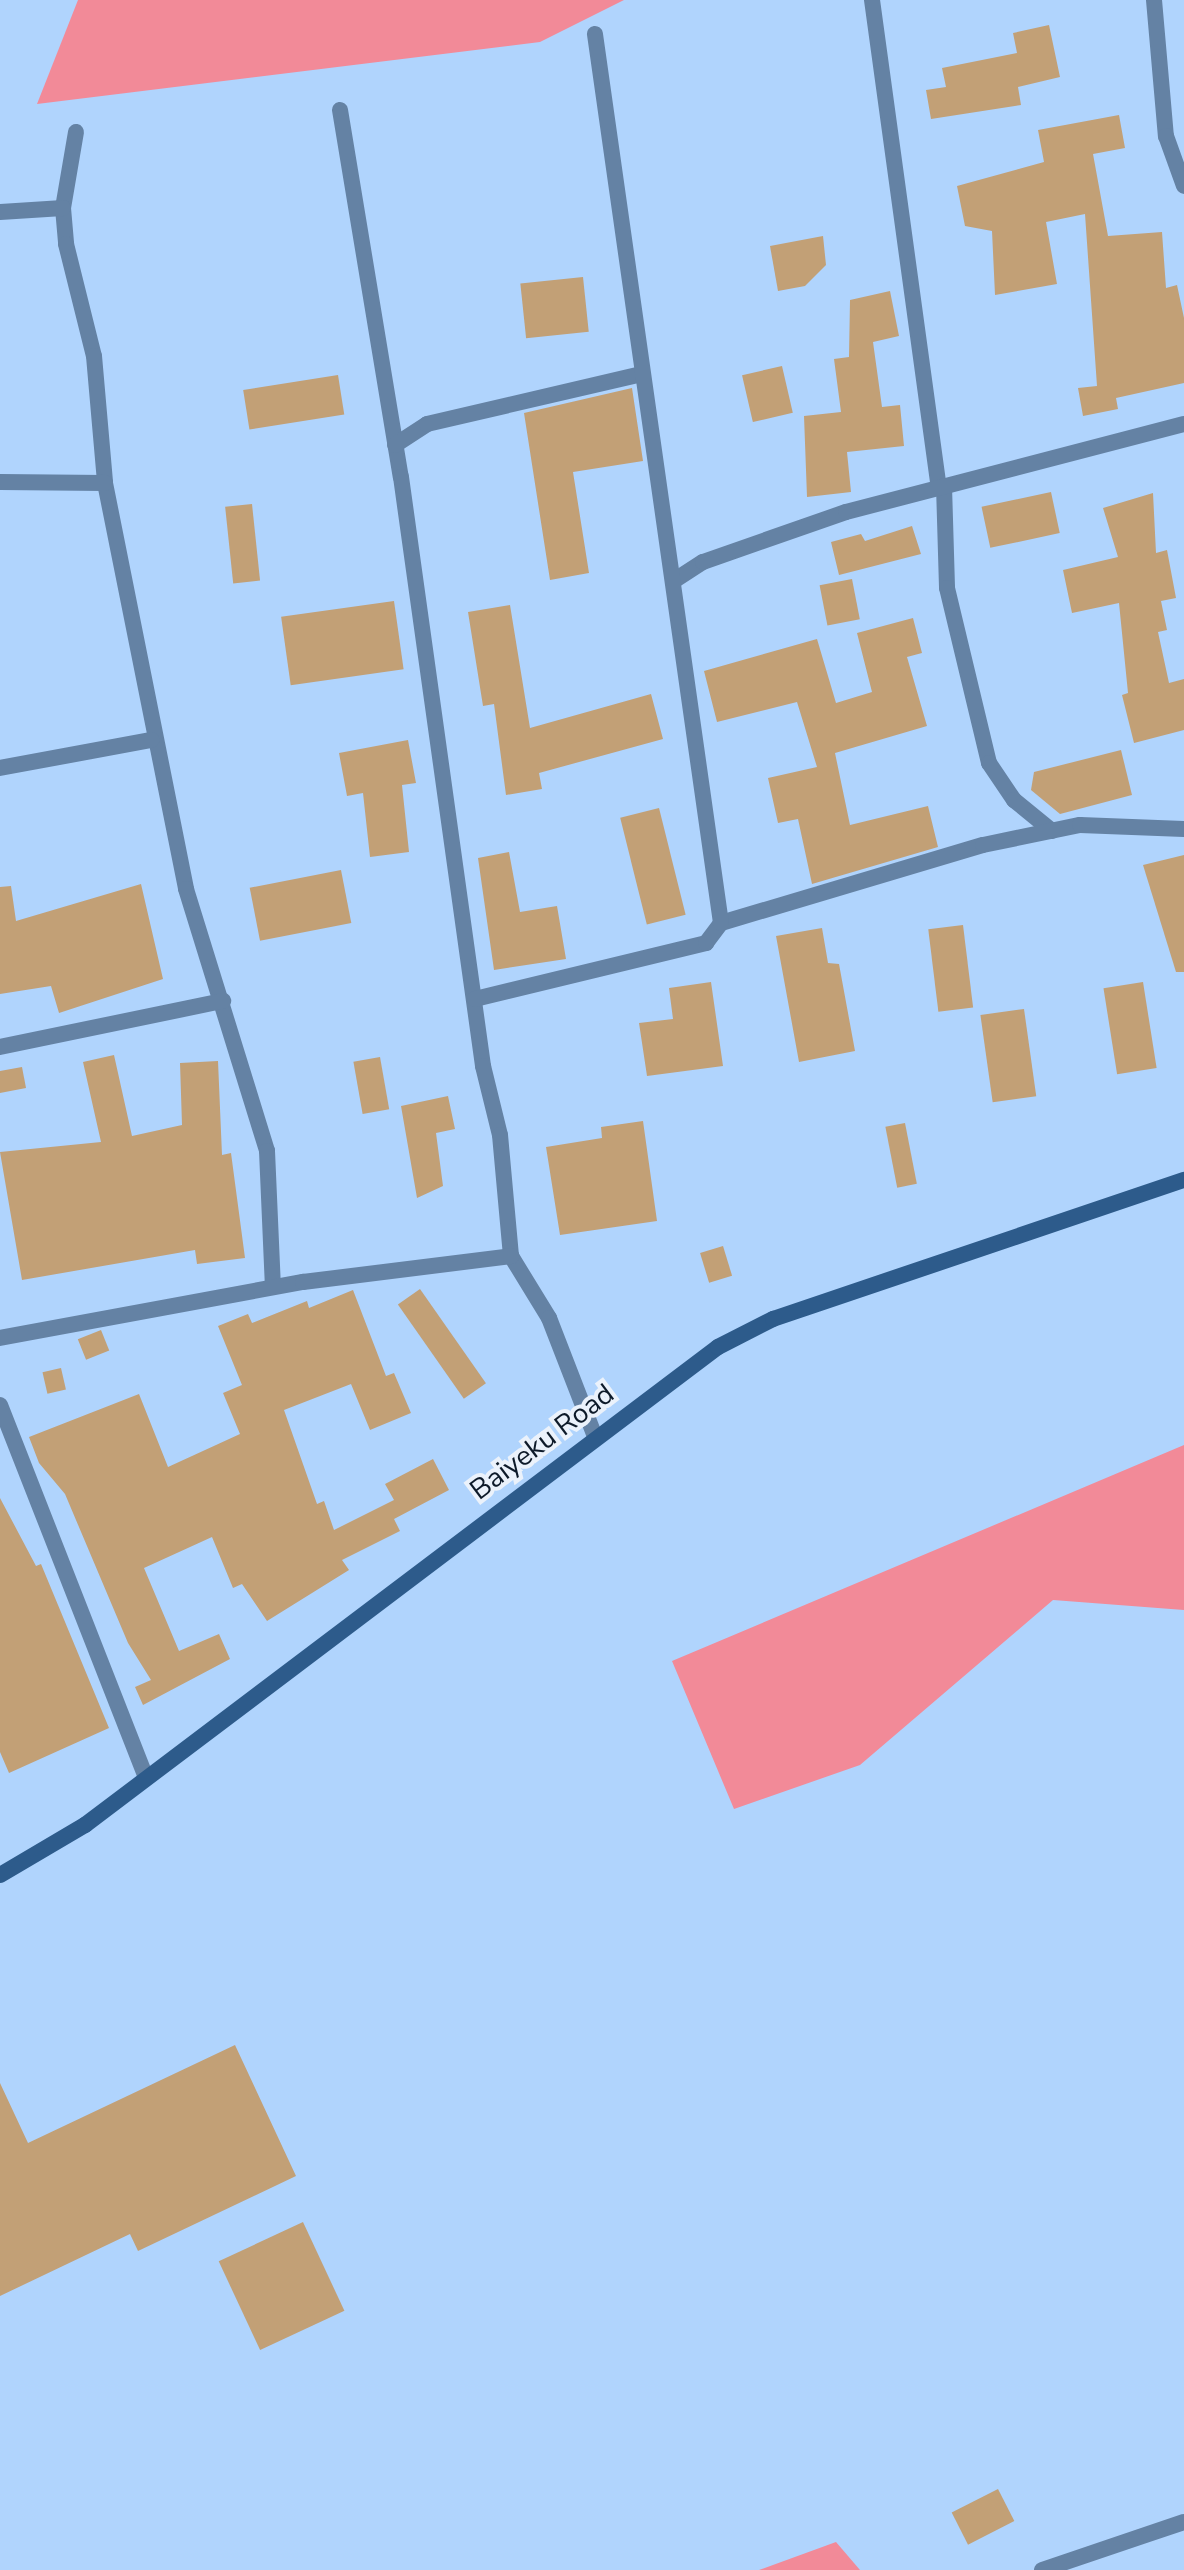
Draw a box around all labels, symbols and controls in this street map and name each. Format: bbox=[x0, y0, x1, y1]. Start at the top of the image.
street label: Baiyeku Road bbox=[463, 1377, 621, 1507]

